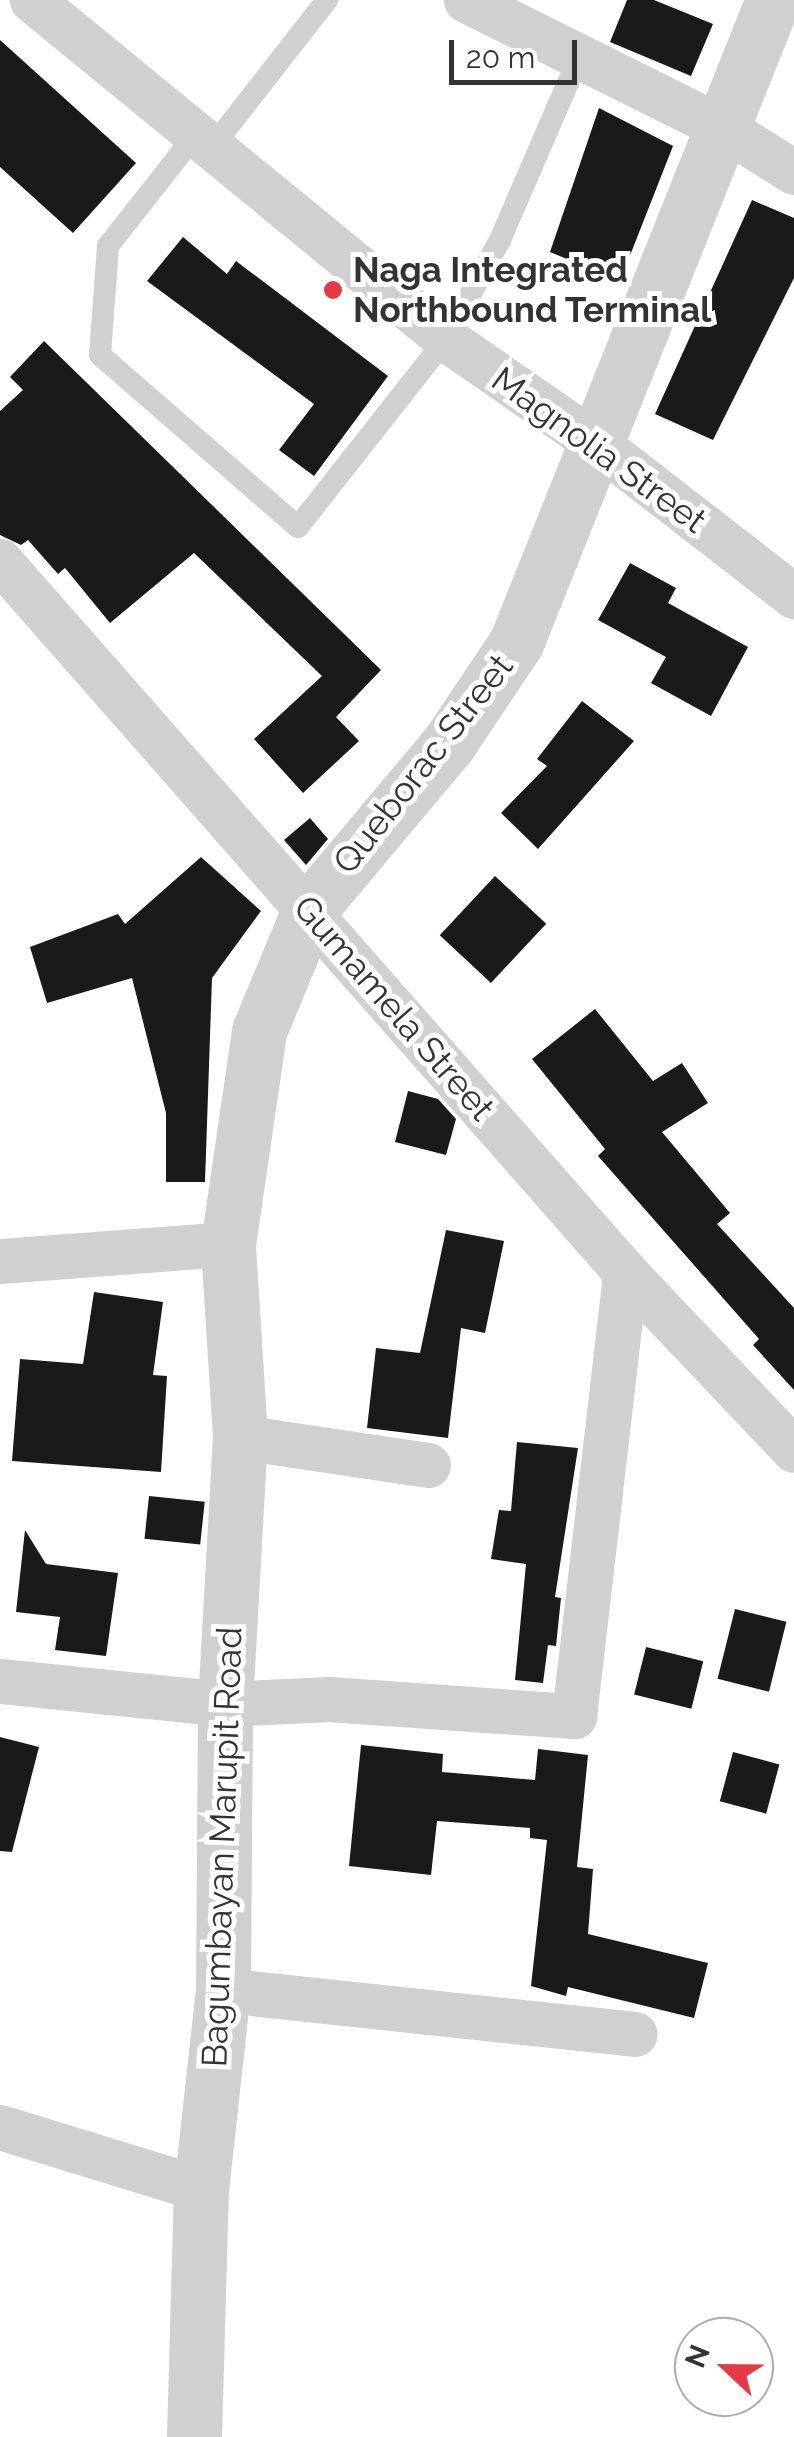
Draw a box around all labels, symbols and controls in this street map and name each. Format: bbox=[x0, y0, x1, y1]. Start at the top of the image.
scale bar bbox=[454, 20, 582, 82]
text: 20 m bbox=[466, 40, 535, 75]
place label: Naga Integrated Northbound Terminal bbox=[353, 249, 712, 331]
marker: Naga Integrated Northbound Terminal bbox=[322, 279, 344, 301]
street label: Magnolia Street bbox=[484, 358, 714, 542]
street label: Queborac Street bbox=[324, 646, 522, 882]
street label: Gumamela Street bbox=[285, 887, 503, 1129]
street label: Bagumbayan Marupit Road bbox=[193, 1626, 251, 2068]
north arrow bbox=[674, 2317, 774, 2417]
text: N bbox=[678, 2340, 717, 2372]

